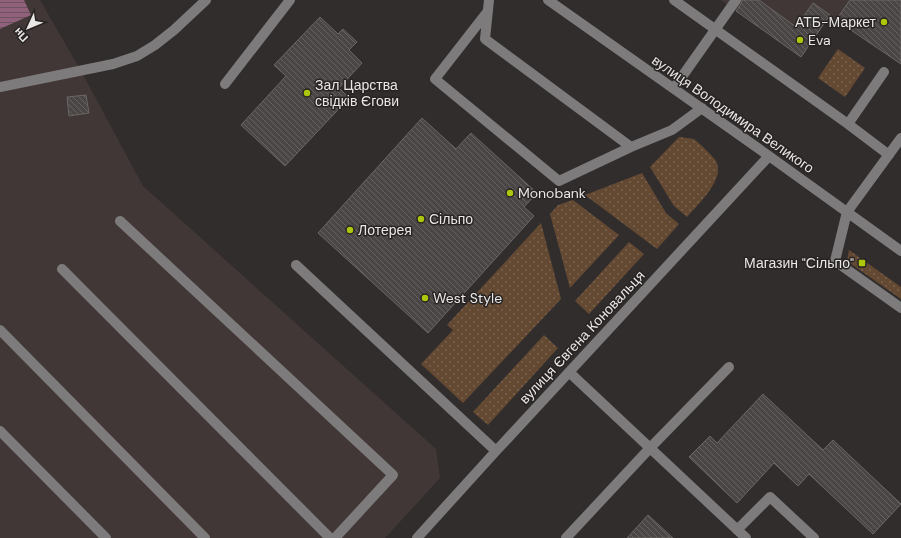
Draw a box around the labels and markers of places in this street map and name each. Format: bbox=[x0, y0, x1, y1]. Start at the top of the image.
place label: АТБ-Маркет bbox=[795, 13, 877, 31]
marker: АТБ-Маркет bbox=[879, 17, 889, 27]
place label: Eva bbox=[808, 31, 831, 49]
marker: Eva bbox=[795, 35, 805, 45]
place label: Зал Царства свідків Єгови bbox=[315, 76, 399, 110]
marker: Зал Царства свідків Єгови bbox=[302, 88, 312, 98]
place label: Monobank bbox=[518, 184, 586, 202]
marker: Monobank bbox=[505, 188, 515, 198]
place label: Сільпо bbox=[429, 210, 473, 228]
marker: Сільпо bbox=[416, 214, 426, 224]
place label: Лотерея bbox=[358, 221, 412, 239]
marker: Лотерея bbox=[345, 225, 355, 235]
place label: Магазин "Сільпо" bbox=[744, 254, 854, 272]
marker: Магазин "Сільпо" bbox=[857, 258, 867, 268]
place label: West Style bbox=[433, 289, 502, 307]
marker: West Style bbox=[420, 293, 430, 303]

